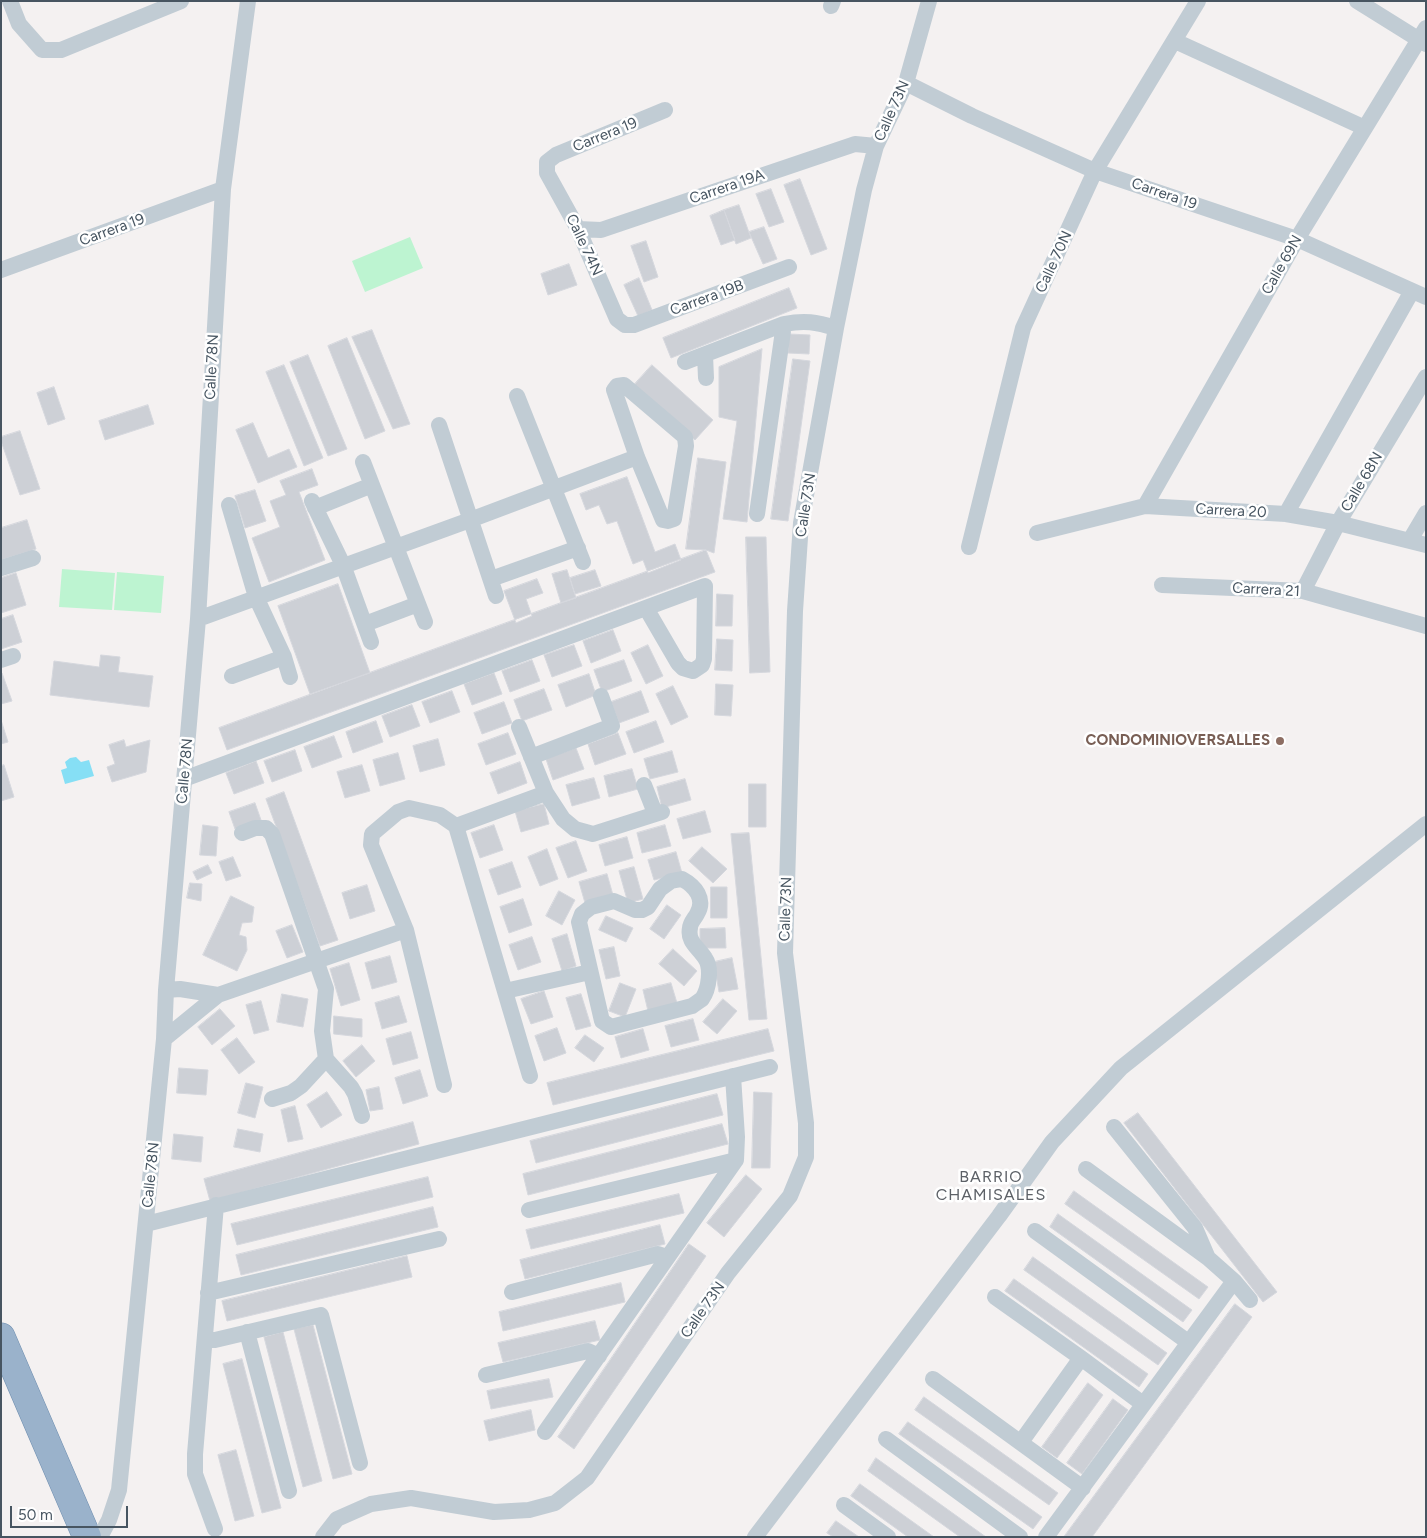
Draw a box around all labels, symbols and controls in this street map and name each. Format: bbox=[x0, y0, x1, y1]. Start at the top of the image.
street label: Calle 73N bbox=[871, 78, 913, 144]
street label: Carrera 19 bbox=[570, 114, 640, 156]
street label: Carrera 19A bbox=[687, 166, 767, 208]
street label: Carrera 19 bbox=[1129, 174, 1199, 214]
street label: Carrera 19 bbox=[77, 210, 147, 250]
street label: Calle 74N bbox=[562, 211, 606, 279]
street label: Calle 70N bbox=[1032, 228, 1076, 296]
street label: Calle 69N bbox=[1258, 232, 1306, 298]
street label: Carrera 19B bbox=[668, 276, 746, 320]
street label: Calle 78N bbox=[201, 334, 223, 400]
street label: Calle 68N bbox=[1337, 449, 1387, 515]
street label: Calle 73N bbox=[792, 472, 820, 538]
street label: Carrera 20 bbox=[1195, 500, 1267, 522]
street label: Carrera 21 bbox=[1232, 579, 1300, 601]
place label: CONDOMINIOVERSALLES bbox=[1086, 732, 1270, 750]
marker: CONDOMINIOVERSALLES bbox=[1274, 735, 1286, 747]
street label: Calle 78N bbox=[173, 737, 197, 805]
street label: Calle 73N bbox=[776, 876, 796, 942]
street label: Calle 78N bbox=[139, 1141, 163, 1209]
district label: BARRIO CHAMISALES bbox=[934, 1167, 1048, 1205]
street label: Calle 73N bbox=[677, 1278, 729, 1342]
scale bar bbox=[12, 1496, 130, 1528]
text: 50 m bbox=[18, 1506, 53, 1524]

